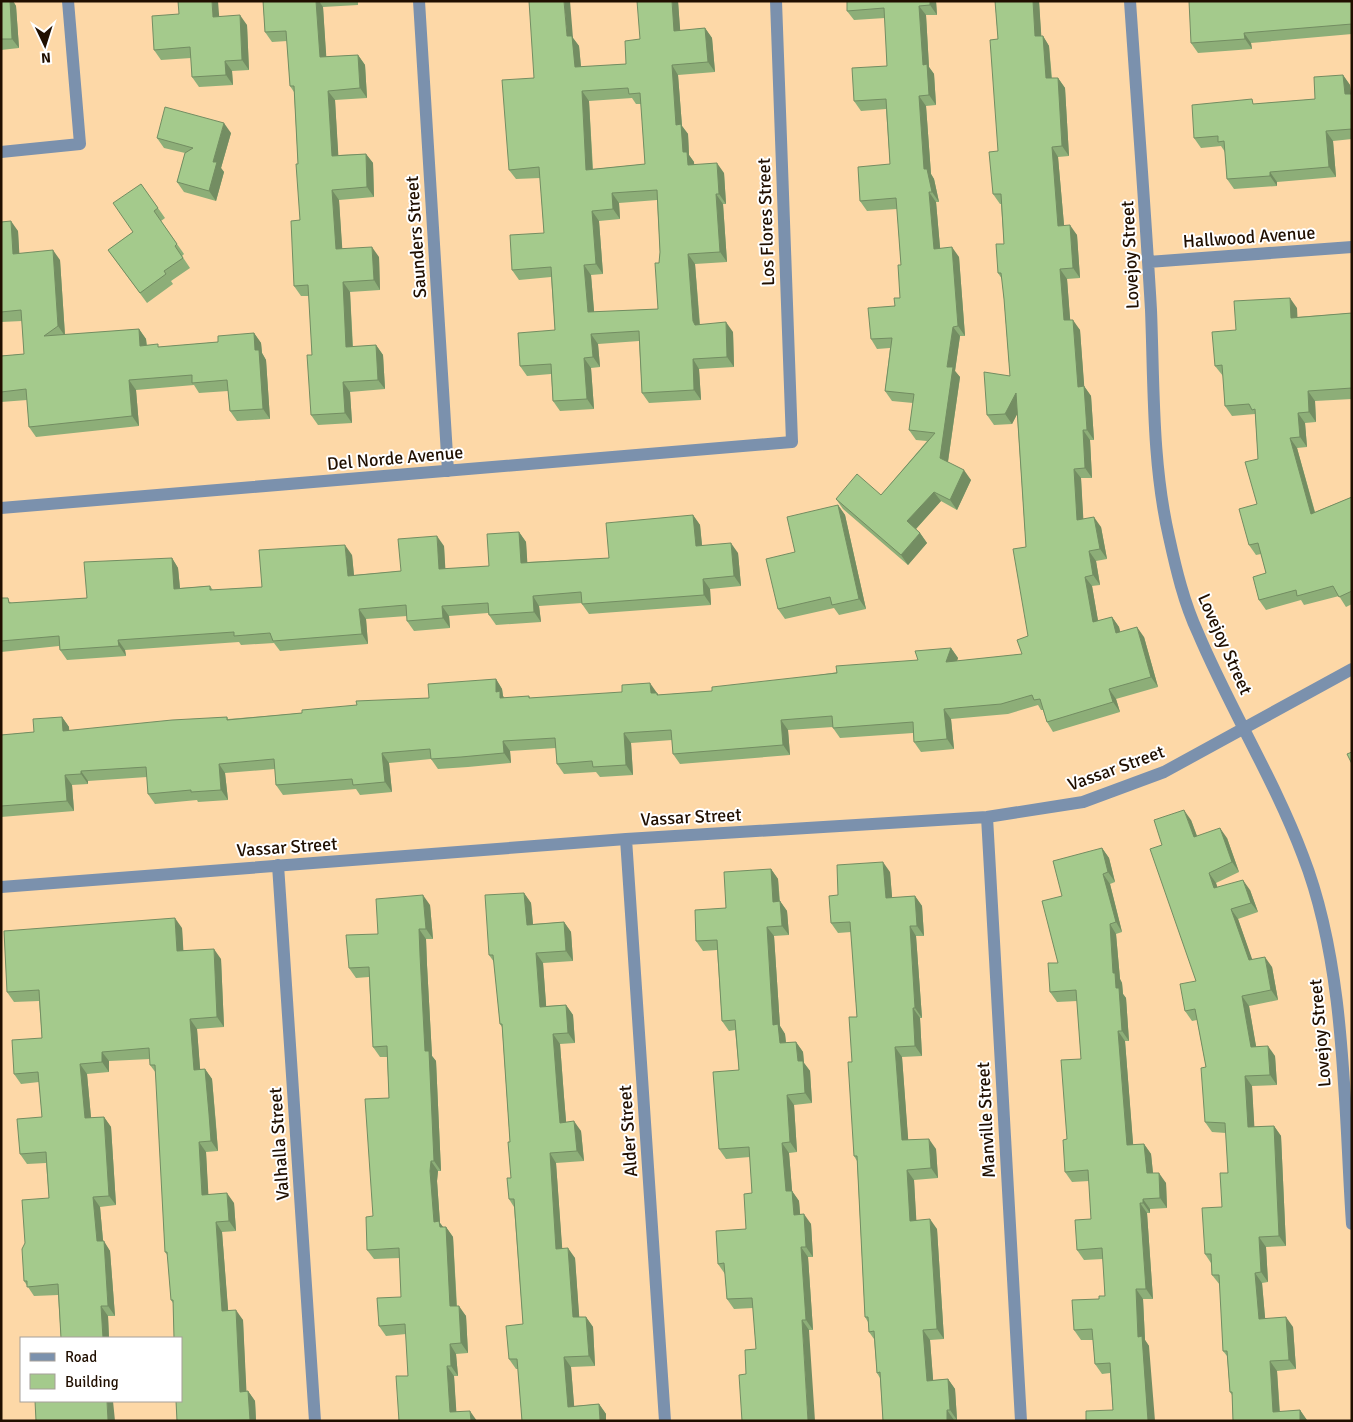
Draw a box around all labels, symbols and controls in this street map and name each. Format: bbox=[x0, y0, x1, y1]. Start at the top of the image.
north arrow bbox=[20, 20, 70, 70]
text: N bbox=[40, 49, 51, 66]
street label: Los Flores Street bbox=[753, 158, 779, 286]
street label: Saunders Street bbox=[401, 175, 431, 299]
street label: Lovejoy Street bbox=[1116, 200, 1144, 310]
street label: Hallwood Avenue bbox=[1182, 221, 1316, 253]
street label: Del Norde Avenue bbox=[326, 441, 464, 475]
street label: Lovejoy Street bbox=[1193, 590, 1257, 698]
street label: Vassar Street bbox=[1065, 740, 1167, 796]
street label: Vassar Street bbox=[640, 803, 742, 831]
street label: Vassar Street bbox=[236, 832, 338, 862]
street label: Lovejoy Street bbox=[1304, 978, 1336, 1088]
street label: Manville Street bbox=[972, 1061, 1000, 1179]
street label: Alder Street bbox=[614, 1084, 642, 1178]
street label: Valhalla Street bbox=[264, 1087, 294, 1201]
legend bbox=[20, 1337, 182, 1402]
text: Road bbox=[65, 1348, 97, 1366]
text: Building bbox=[65, 1373, 119, 1391]

